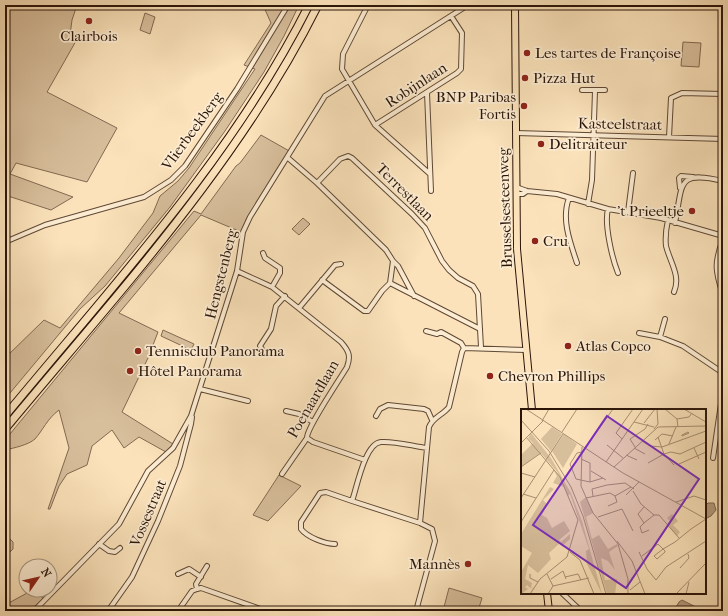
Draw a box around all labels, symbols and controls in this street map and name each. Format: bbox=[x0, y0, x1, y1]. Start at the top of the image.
marker: Clairbois bbox=[84, 16, 94, 26]
place label: Clairbois bbox=[60, 27, 118, 45]
place label: Les tartes de Françoise bbox=[535, 44, 681, 62]
marker: Les tartes de Françoise bbox=[522, 48, 532, 58]
street label: Robijnlaan bbox=[382, 58, 450, 112]
place label: Pizza Hut bbox=[533, 69, 596, 87]
marker: Pizza Hut bbox=[520, 73, 530, 83]
street label: Vlierbeekberg bbox=[157, 88, 227, 174]
place label: BNP Paribas Fortis bbox=[436, 88, 516, 123]
marker: BNP Paribas Fortis bbox=[519, 101, 529, 111]
street label: Kasteelstraat bbox=[578, 114, 663, 134]
place label: Delitraiteur bbox=[549, 135, 628, 153]
marker: Delitraiteur bbox=[536, 139, 546, 149]
street label: Brusselsesteenweg bbox=[494, 146, 516, 269]
street label: Terrestlaan bbox=[372, 159, 438, 225]
place label: ’t Prieeltje bbox=[617, 202, 685, 220]
marker: ’t Prieeltje bbox=[687, 206, 697, 216]
street label: Hengstenberg bbox=[201, 226, 241, 321]
place label: Cru bbox=[543, 232, 568, 250]
marker: Cru bbox=[530, 236, 540, 246]
place label: Atlas Copco bbox=[575, 337, 651, 355]
marker: Atlas Copco bbox=[563, 341, 573, 351]
place label: Tennisclub Panorama bbox=[146, 342, 286, 360]
marker: Tennisclub Panorama bbox=[133, 346, 143, 356]
street label: Poenaardlaan bbox=[283, 356, 343, 441]
place label: Hôtel Panorama bbox=[138, 362, 243, 380]
marker: Hôtel Panorama bbox=[125, 366, 135, 376]
place label: Chevron Phillips bbox=[498, 367, 606, 385]
marker: Chevron Phillips bbox=[485, 371, 495, 381]
inset map bbox=[521, 409, 706, 594]
street label: Vossestraat bbox=[125, 476, 171, 550]
place label: Mannès bbox=[409, 555, 460, 573]
north arrow bbox=[18, 558, 58, 598]
marker: Mannès bbox=[463, 559, 473, 569]
text: N bbox=[38, 566, 54, 580]

